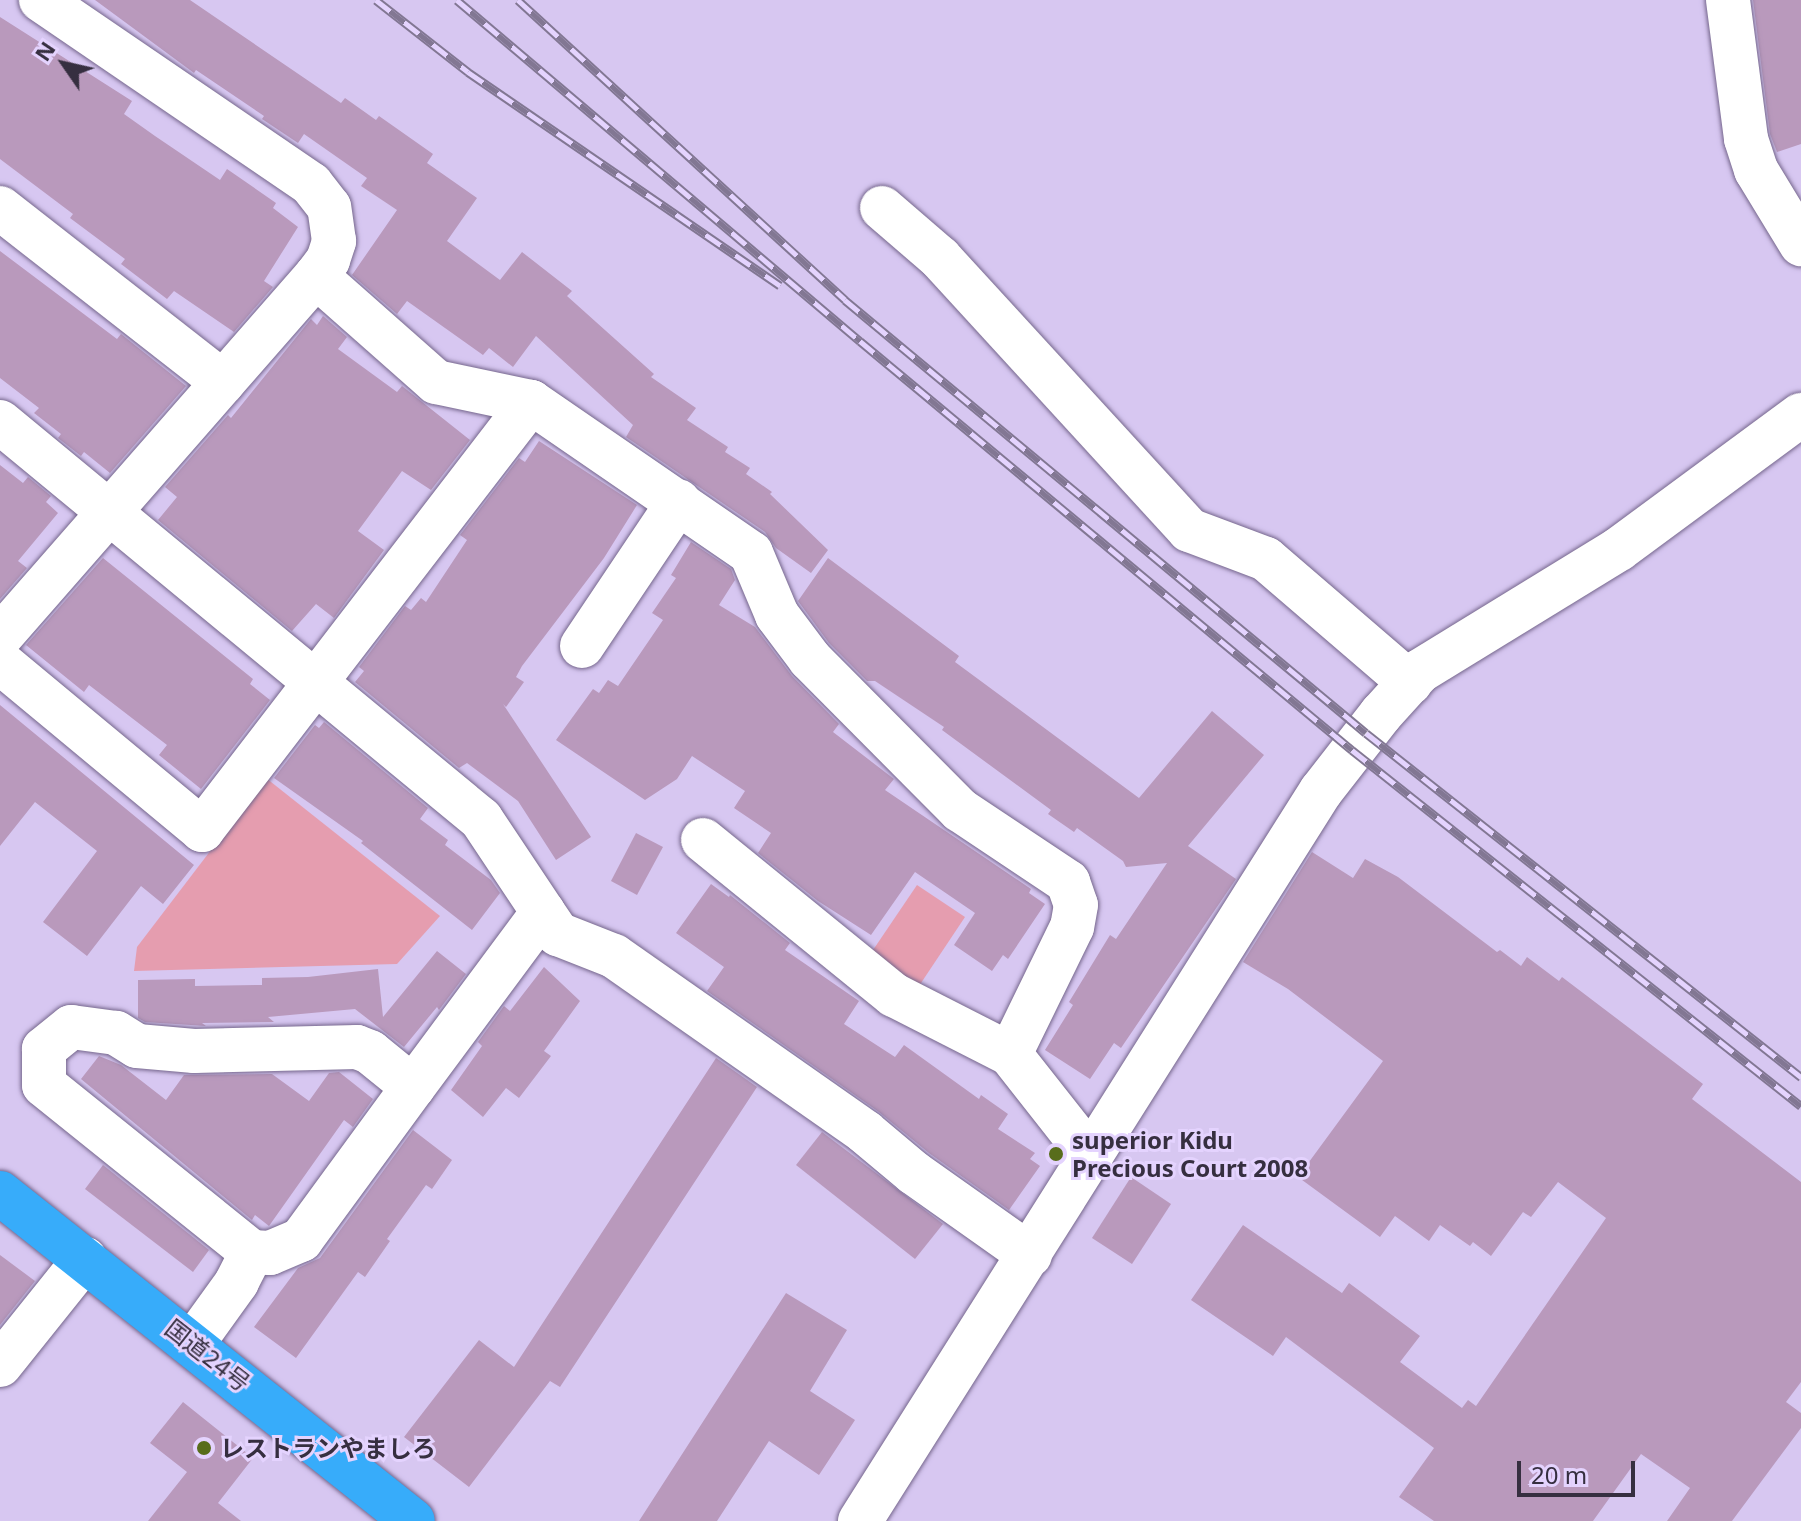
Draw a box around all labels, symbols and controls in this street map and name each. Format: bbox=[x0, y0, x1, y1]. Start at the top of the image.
north arrow bbox=[24, 24, 104, 104]
text: N bbox=[27, 35, 62, 66]
place label: superior Kidu Precious Court 2008 bbox=[1072, 1126, 1308, 1182]
marker: superior Kidu Precious Court 2008 bbox=[1047, 1145, 1065, 1163]
street label: 国道24号 bbox=[160, 1313, 256, 1397]
place label: レストランやましろ bbox=[220, 1434, 436, 1462]
marker: レストランやましろ bbox=[195, 1439, 213, 1457]
scale bar bbox=[1521, 1445, 1639, 1495]
text: 20 m bbox=[1531, 1458, 1587, 1491]

